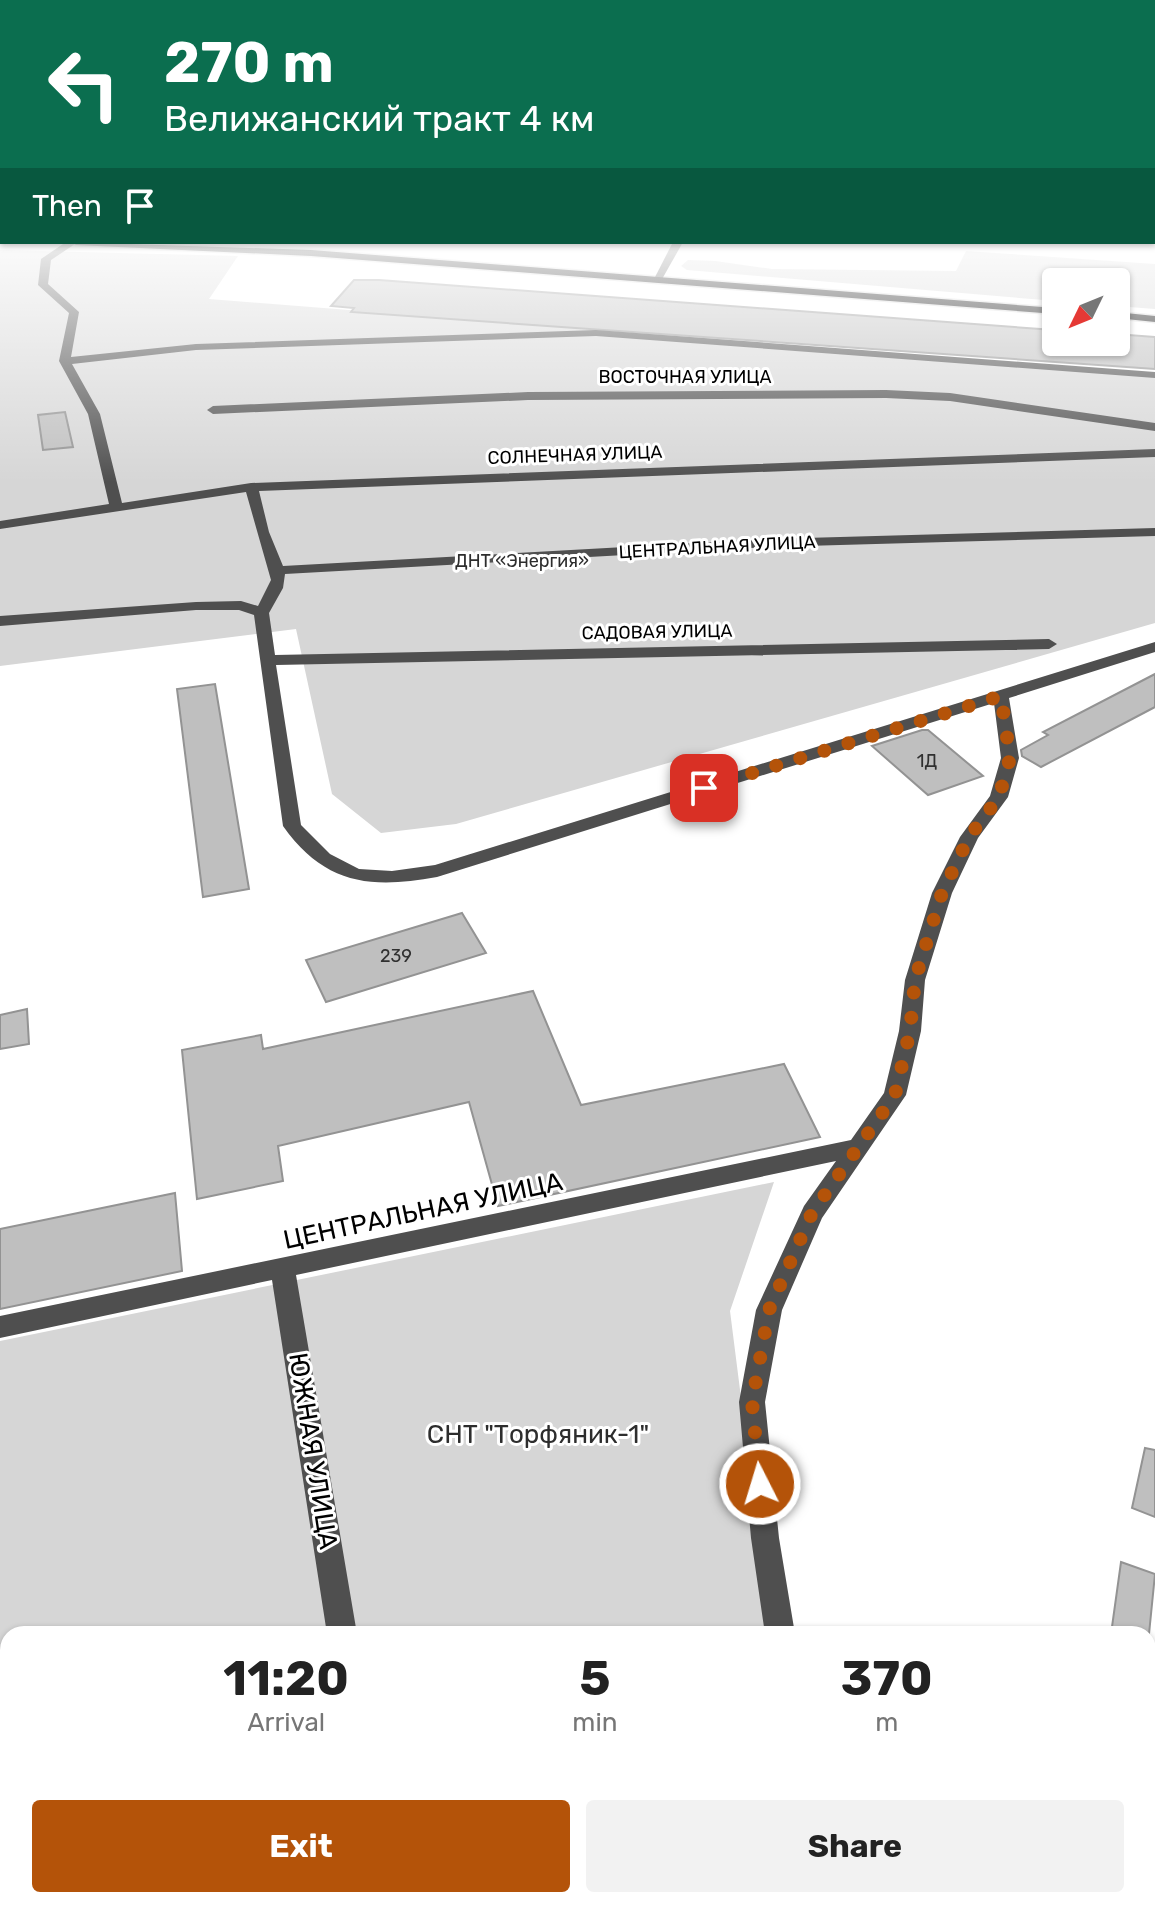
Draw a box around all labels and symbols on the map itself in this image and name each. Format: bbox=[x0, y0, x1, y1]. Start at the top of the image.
north arrow bbox=[1042, 268, 1130, 356]
street label: ВОСТОЧНАЯ УЛИЦА bbox=[598, 366, 772, 388]
street label: СОЛНЕЧНАЯ УЛИЦА bbox=[487, 441, 663, 469]
street label: ЦЕНТРАЛЬНАЯ УЛИЦА bbox=[618, 531, 816, 563]
park label: ДНТ «Энергия» bbox=[455, 550, 589, 572]
street label: САДОВАЯ УЛИЦА bbox=[581, 620, 733, 644]
house number: 1Д bbox=[917, 750, 937, 772]
pin bbox=[670, 754, 738, 822]
house number: 239 bbox=[380, 945, 412, 967]
street label: ЦЕНТРАЛЬНАЯ УЛИЦА bbox=[281, 1166, 565, 1256]
street label: ЮЖНАЯ УЛИЦА bbox=[282, 1350, 344, 1552]
park label: СНТ "Торфяник-1" bbox=[427, 1419, 649, 1450]
position arrow bbox=[718, 1442, 802, 1526]

